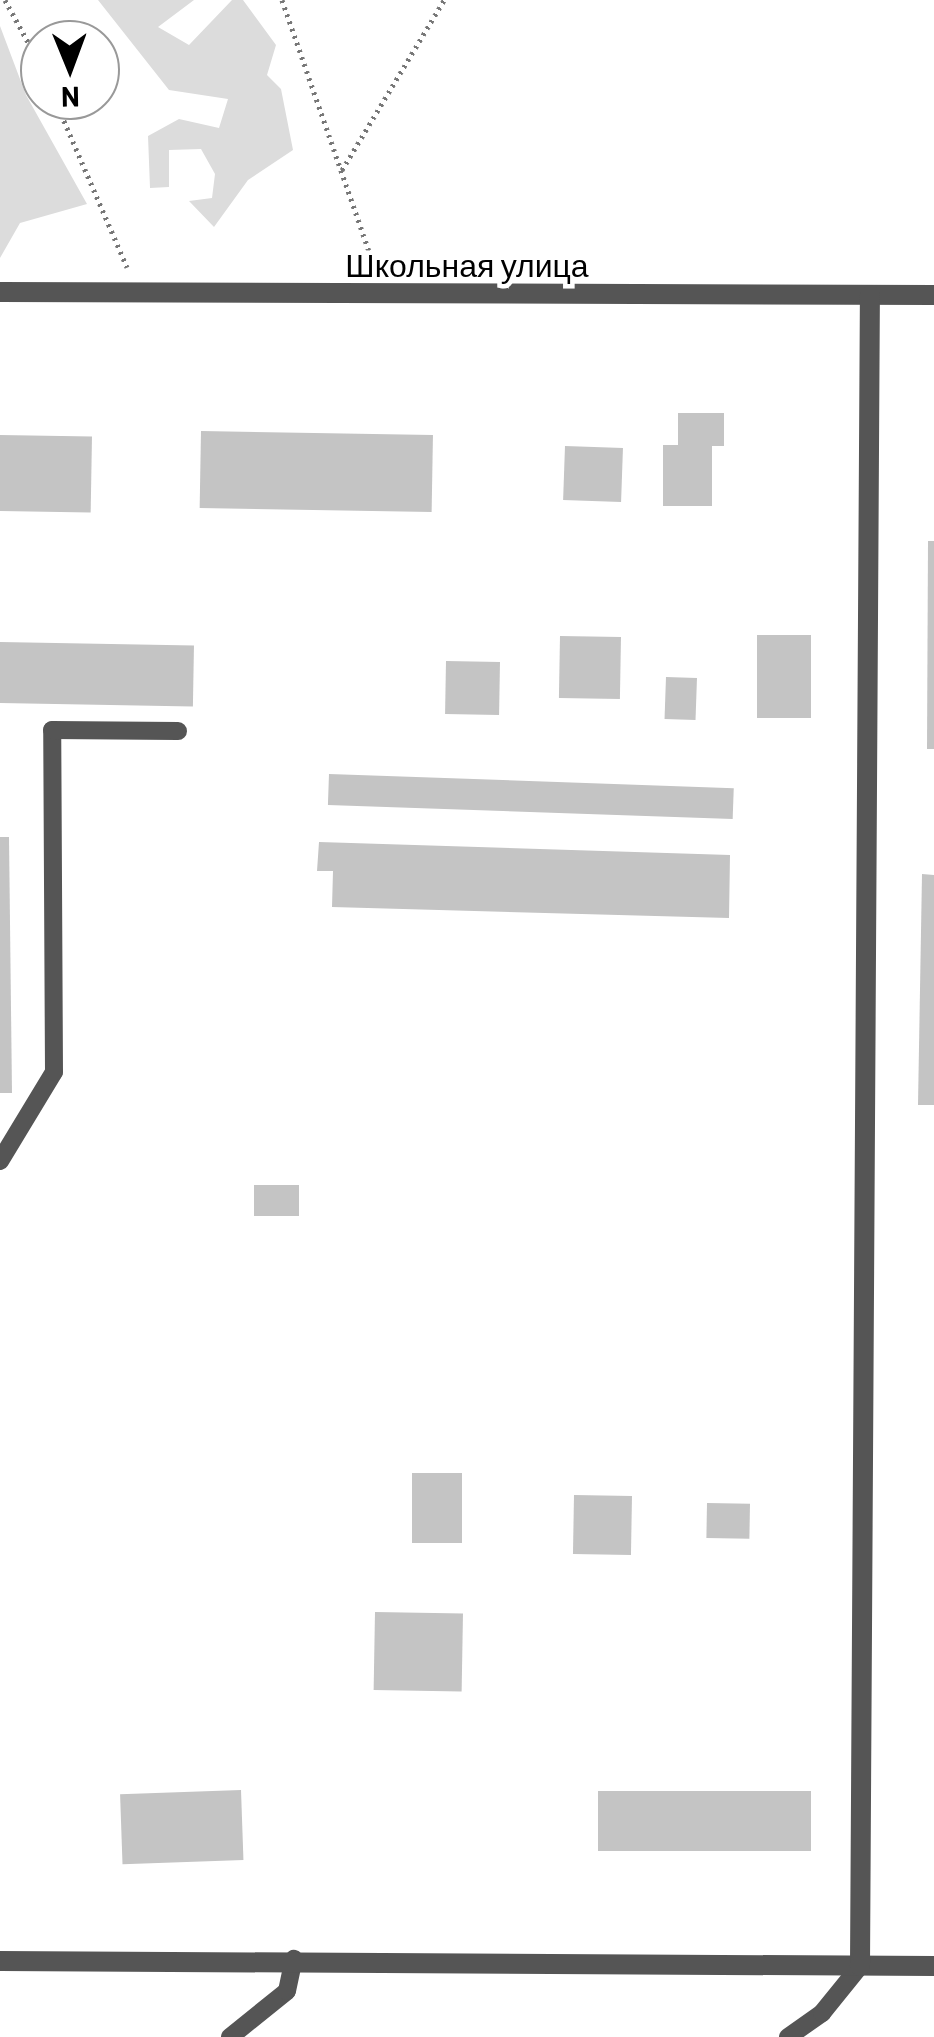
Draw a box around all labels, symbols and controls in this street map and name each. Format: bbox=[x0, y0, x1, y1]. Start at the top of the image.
north arrow bbox=[20, 20, 120, 120]
text: N bbox=[61, 81, 80, 115]
street label: Школьная улица bbox=[345, 245, 589, 283]

